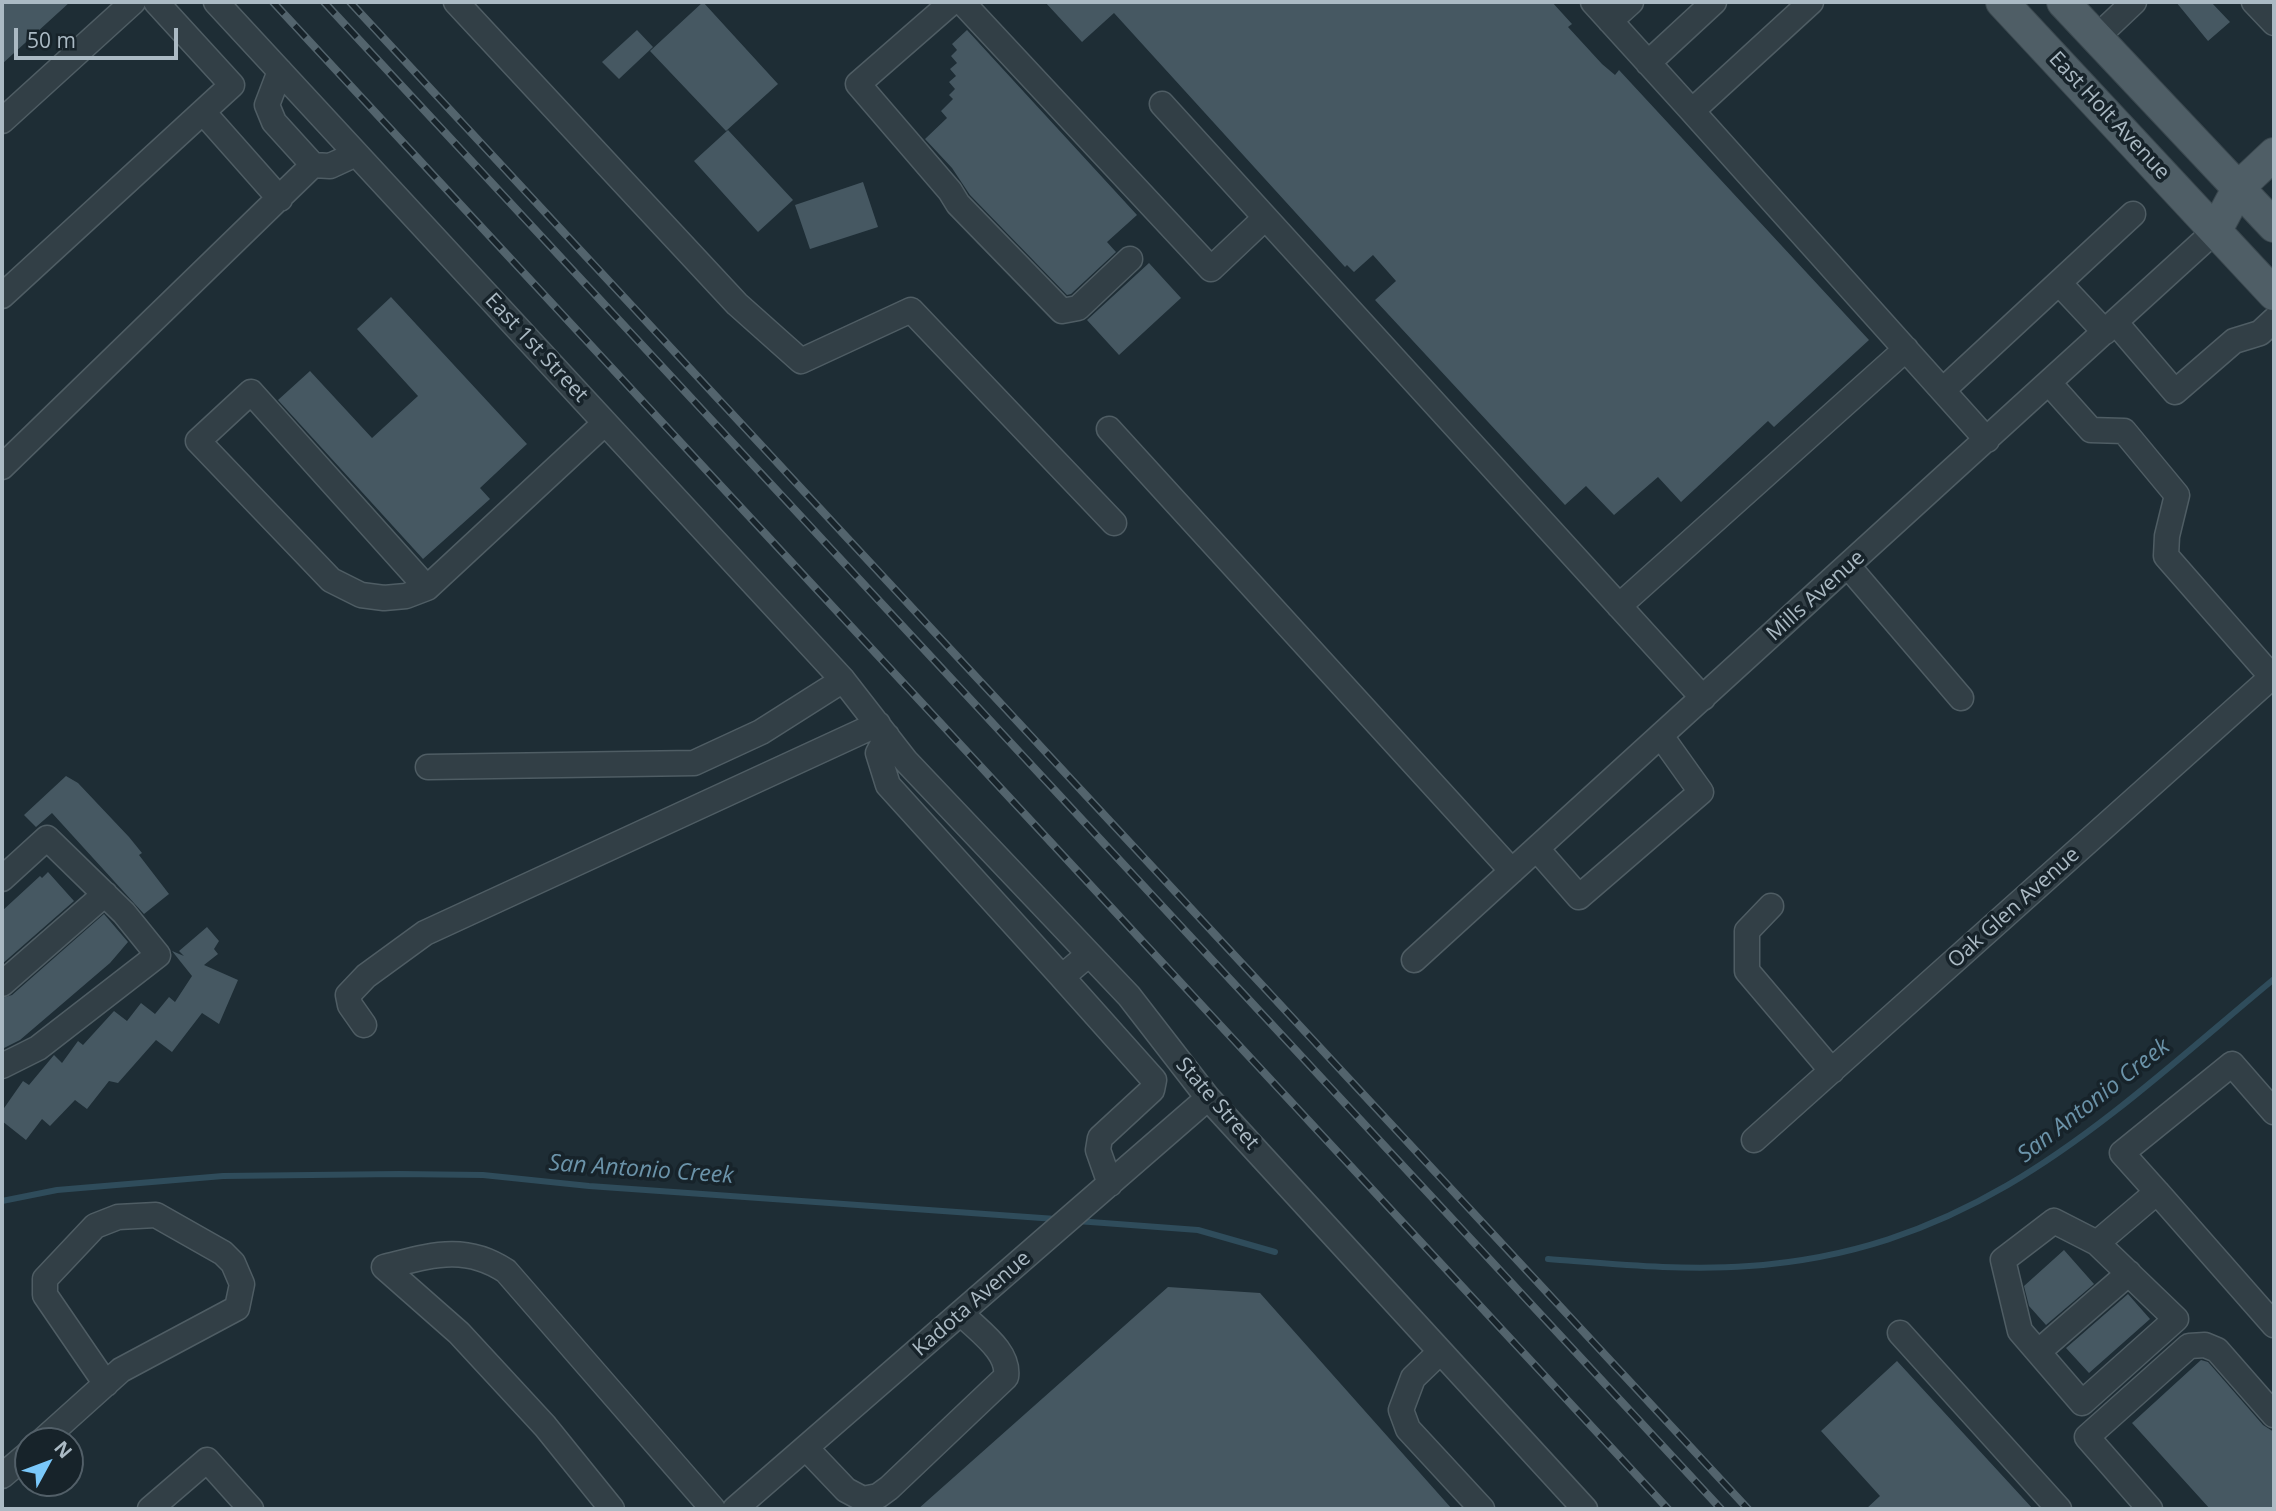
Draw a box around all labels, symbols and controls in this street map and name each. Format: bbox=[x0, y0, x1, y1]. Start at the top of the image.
scale bar bbox=[18, 14, 182, 58]
text: 50 m bbox=[27, 26, 76, 54]
street label: East Holt Avenue bbox=[2043, 47, 2175, 185]
street label: East 1st Street bbox=[479, 288, 593, 408]
street label: Mills Avenue bbox=[1762, 545, 1870, 647]
street label: Oak Glen Avenue bbox=[1943, 842, 2085, 974]
water label: San Antonio Creek bbox=[2013, 1033, 2175, 1169]
street label: State Street bbox=[1170, 1053, 1264, 1155]
water label: San Antonio Creek bbox=[548, 1150, 734, 1190]
street label: Kadota Avenue bbox=[908, 1246, 1036, 1362]
north arrow bbox=[14, 1427, 84, 1497]
text: N bbox=[48, 1435, 78, 1464]

